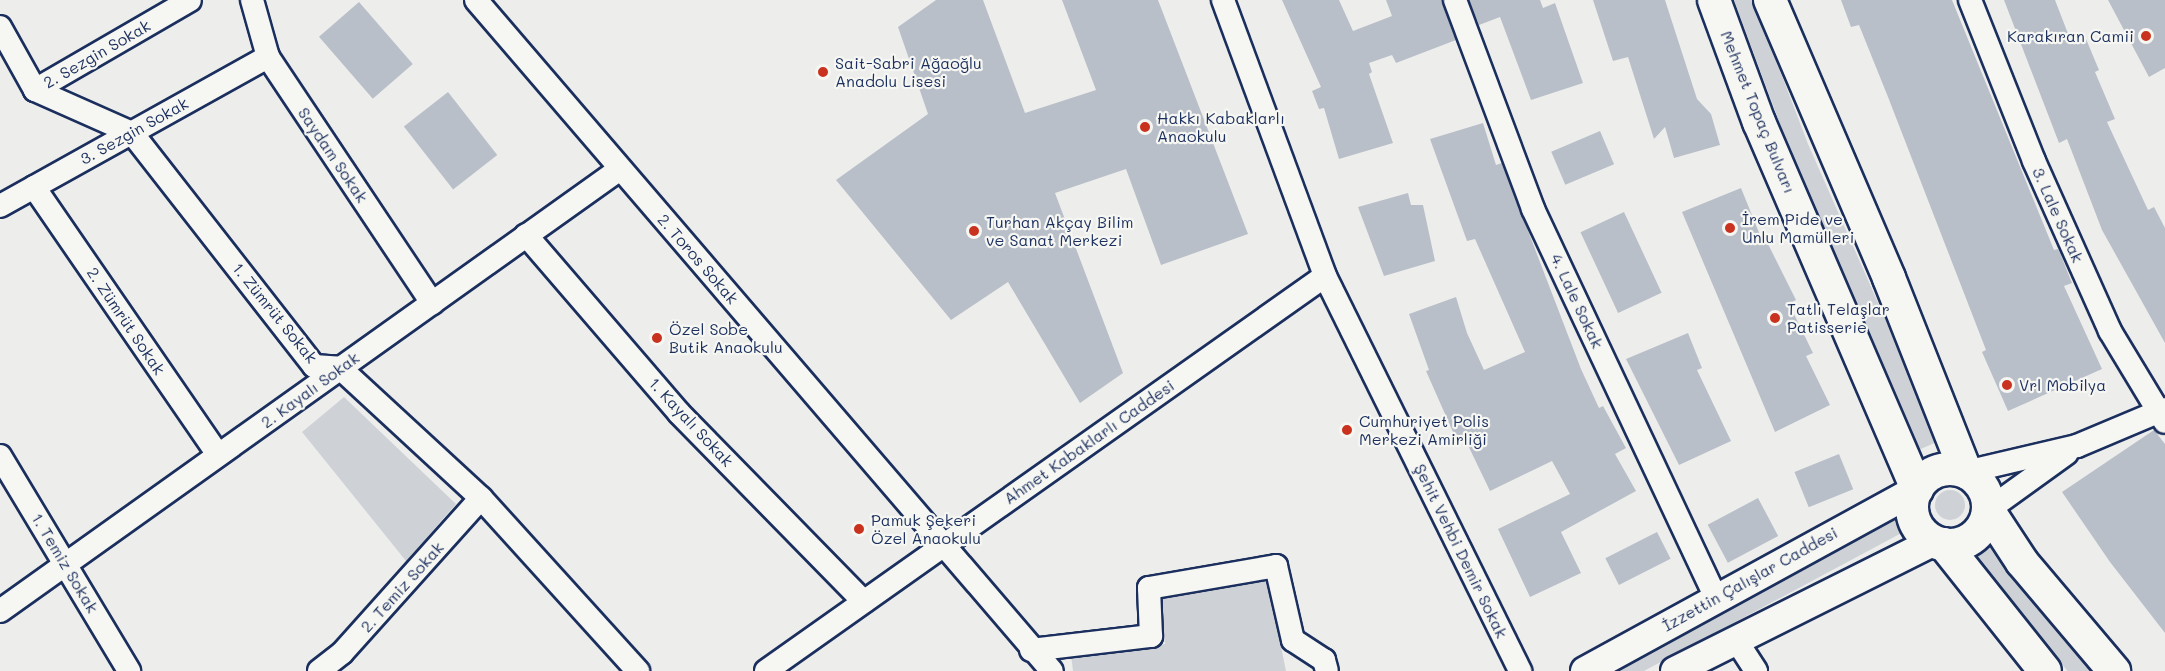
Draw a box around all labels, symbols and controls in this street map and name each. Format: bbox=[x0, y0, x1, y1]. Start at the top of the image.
street label: 2. Sezgin Sokak bbox=[40, 16, 154, 92]
place label: Karakıran Camii bbox=[2007, 26, 2134, 46]
street label: Mehmet Topaç Bulvarı bbox=[1717, 28, 1799, 196]
marker: Karakıran Camii bbox=[2139, 29, 2153, 43]
place label: Sait-Sabri Ağaoğlu Anadolu Lisesi bbox=[835, 53, 982, 91]
marker: Sait-Sabri Ağaoğlu Anadolu Lisesi bbox=[816, 65, 830, 79]
street label: 3. Sezgin Sokak bbox=[77, 93, 191, 169]
street label: Saydam Sokak bbox=[294, 104, 372, 206]
place label: Hakkı Kabaklarlı Anaokulu bbox=[1157, 108, 1285, 146]
marker: Hakkı Kabaklarlı Anaokulu bbox=[1138, 120, 1152, 134]
street label: 3. Lale Sokak bbox=[2028, 164, 2088, 266]
place label: İrem Pide ve Unlu Mamülleri bbox=[1742, 209, 1855, 247]
street label: 2. Toros Sokak bbox=[654, 210, 742, 308]
place label: Turhan Akçay Bilim ve Sanat Merkezi bbox=[986, 212, 1134, 250]
marker: İrem Pide ve Unlu Mamülleri bbox=[1723, 221, 1737, 235]
marker: Turhan Akçay Bilim ve Sanat Merkezi bbox=[967, 224, 981, 238]
street label: 4. Lale Sokak bbox=[1547, 251, 1607, 351]
street label: 1. Zümrüt Sokak bbox=[229, 259, 321, 367]
street label: 2. Zümrüt Sokak bbox=[83, 264, 169, 378]
place label: Tatlı Telaşlar Patisserie bbox=[1787, 299, 1890, 337]
marker: Tatlı Telaşlar Patisserie bbox=[1768, 311, 1782, 325]
place label: Özel Sobe Butik Anaokulu bbox=[669, 319, 783, 357]
marker: Özel Sobe Butik Anaokulu bbox=[650, 331, 664, 345]
street label: 2. Kayalı Sokak bbox=[257, 348, 363, 432]
street label: 1. Kayalı Sokak bbox=[645, 374, 737, 470]
place label: Vrl Mobilya bbox=[2019, 375, 2106, 395]
street label: Ahmet Kabaklarlı Caddesi bbox=[1000, 376, 1178, 508]
marker: Vrl Mobilya bbox=[2000, 378, 2014, 392]
place label: Cumhuriyet Polis Merkezi Amirliği bbox=[1359, 411, 1489, 449]
marker: Cumhuriyet Polis Merkezi Amirliği bbox=[1340, 423, 1354, 437]
street label: Şehit Vehbi Demir Sokak bbox=[1410, 461, 1512, 641]
street label: 1. Temiz Sokak bbox=[28, 510, 102, 616]
place label: Pamuk Şekeri Özel Anaokulu bbox=[871, 510, 981, 548]
marker: Pamuk Şekeri Özel Anaokulu bbox=[852, 522, 866, 536]
street label: İzzettin Çalışlar Caddesi bbox=[1659, 523, 1841, 635]
street label: 2. Temiz Sokak bbox=[356, 538, 448, 636]

